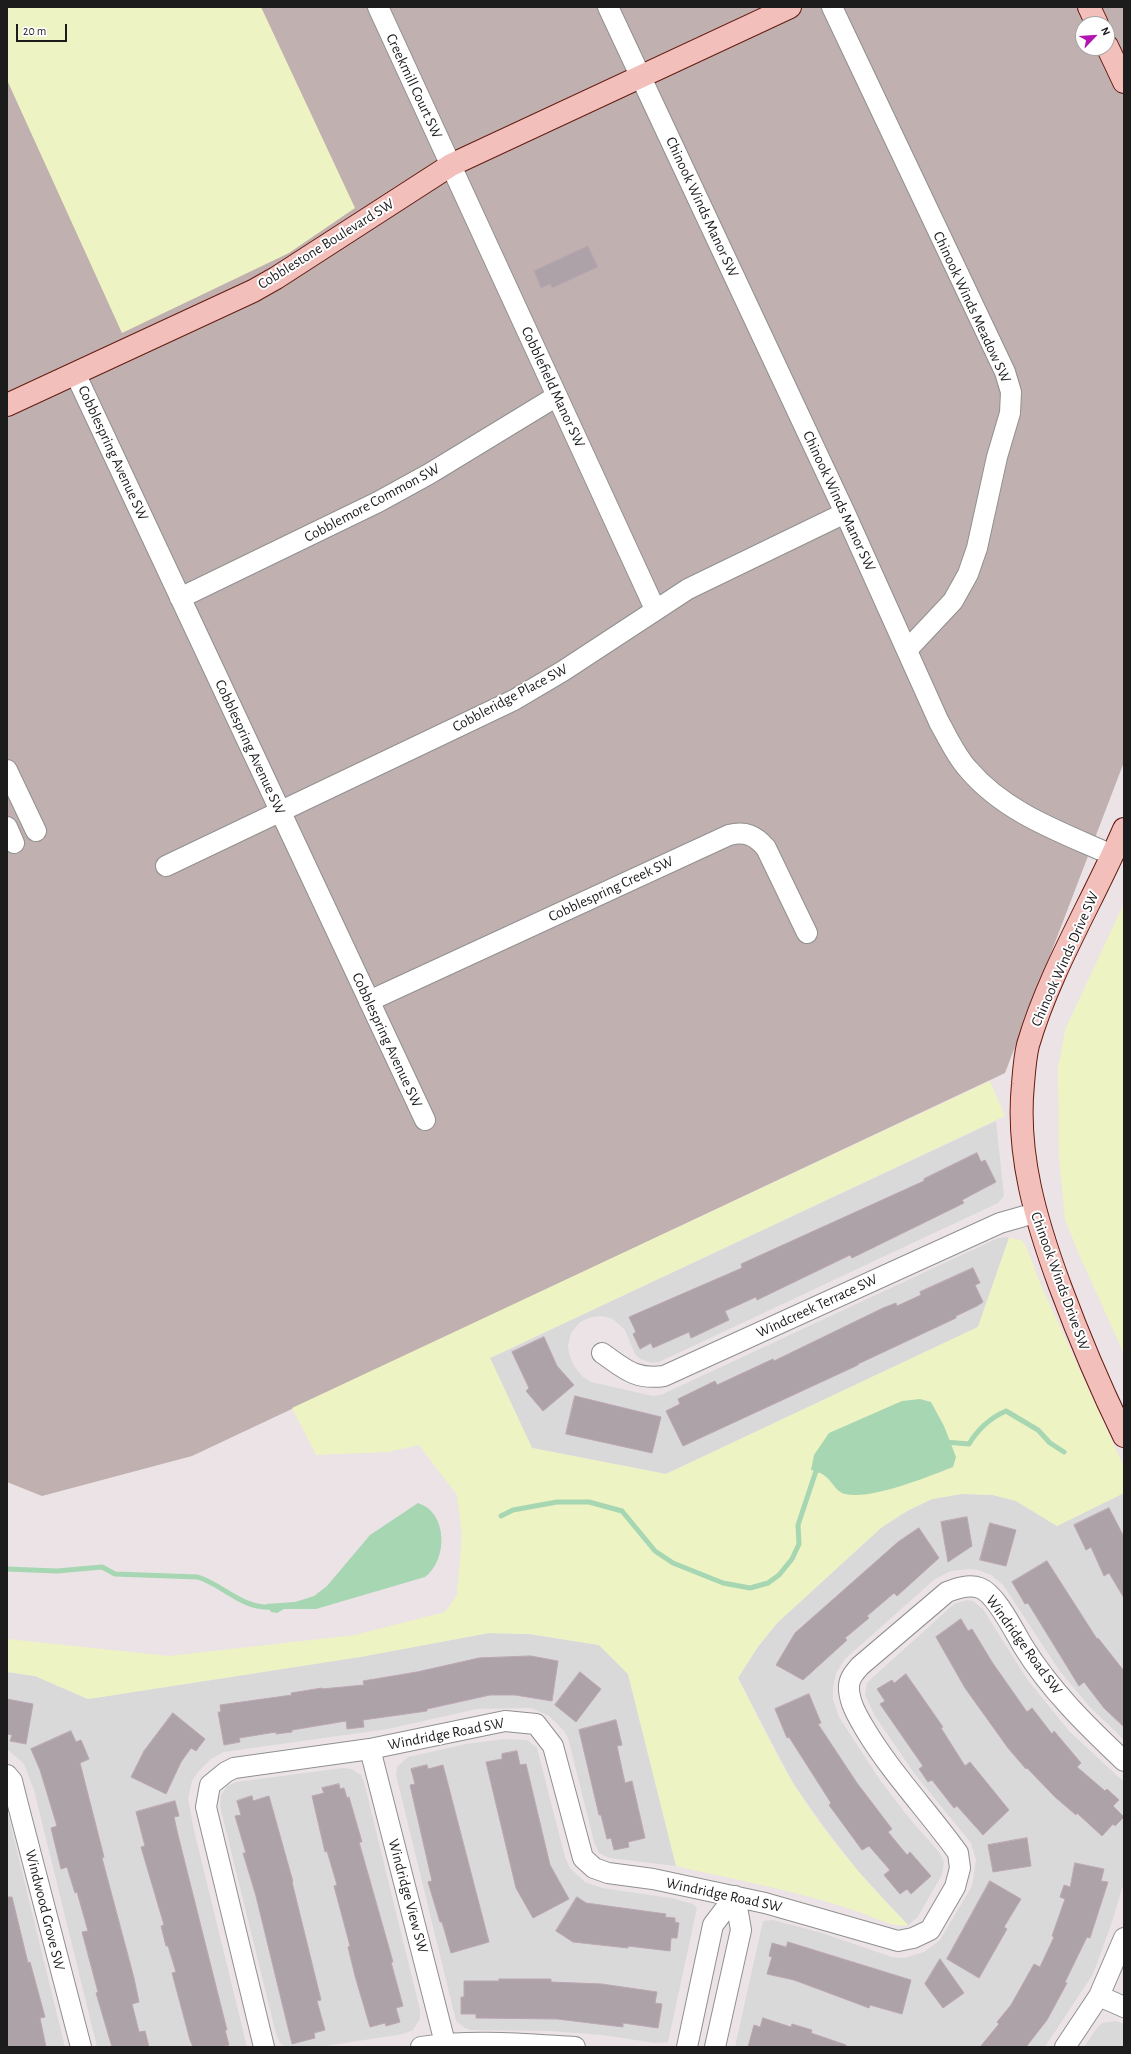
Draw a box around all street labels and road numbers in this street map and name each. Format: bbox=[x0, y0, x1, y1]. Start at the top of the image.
street label: Creekmill Court SW bbox=[382, 31, 446, 141]
street label: Chinook Winds Manor SW bbox=[662, 134, 742, 280]
street label: Cobblestone Boulevard SW bbox=[255, 195, 397, 293]
street label: Chinook Winds Meadow SW bbox=[929, 228, 1015, 386]
street label: Cobblefield Manor SW bbox=[517, 324, 589, 450]
street label: Cobblespring Avenue SW bbox=[74, 383, 152, 523]
street label: Chinook Winds Manor SW bbox=[799, 428, 879, 574]
street label: Cobblemore Common SW bbox=[301, 460, 443, 546]
street label: Cobbleridge Place SW bbox=[449, 660, 571, 736]
street label: Cobblespring Avenue SW bbox=[211, 677, 289, 817]
street label: Cobblespring Creek SW bbox=[546, 852, 676, 926]
street label: Chinook Winds Drive SW bbox=[1027, 889, 1103, 1029]
street label: Cobblespring Avenue SW bbox=[348, 970, 426, 1110]
street label: Chinook Winds Drive SW bbox=[1027, 1209, 1093, 1353]
street label: Windcreek Terrace SW bbox=[754, 1270, 880, 1342]
street label: Windridge Road SW bbox=[982, 1592, 1066, 1698]
street label: Windridge Road SW bbox=[386, 1714, 506, 1754]
street label: Windridge View SW bbox=[384, 1837, 432, 1955]
street label: Windwood Grove SW bbox=[21, 1848, 69, 1972]
street label: Windridge Road SW bbox=[664, 1874, 784, 1916]

